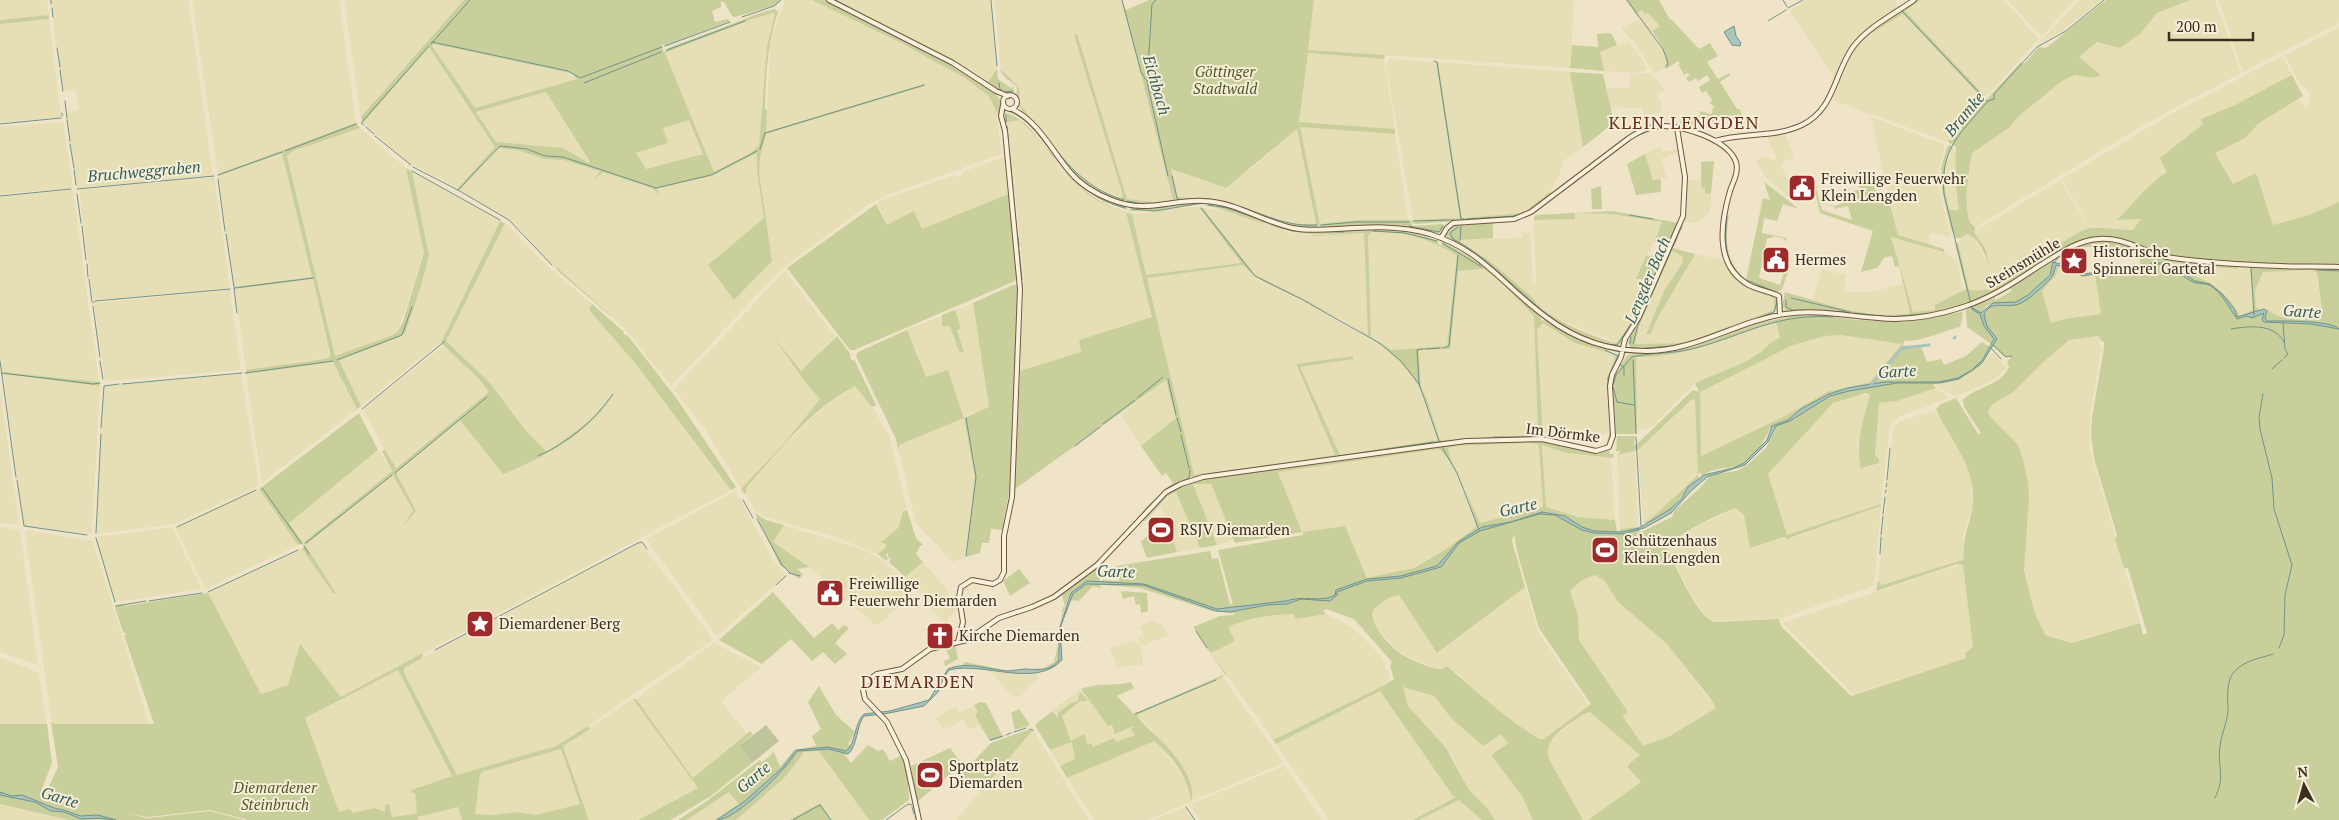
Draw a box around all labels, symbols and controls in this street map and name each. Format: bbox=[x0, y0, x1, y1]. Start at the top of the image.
scale bar bbox=[2169, 10, 2253, 42]
text: 200 m bbox=[2176, 16, 2217, 36]
water label: Eichbach bbox=[1138, 51, 1176, 118]
park label: Göttinger Stadtwald bbox=[1193, 61, 1258, 98]
water label: Bramke bbox=[1938, 87, 1989, 142]
district label: KLEIN LENGDEN bbox=[1608, 110, 1760, 134]
water label: Bruchweggraben bbox=[86, 155, 201, 187]
place label: Freiwillige Feuerwehr Klein Lengden bbox=[1821, 168, 1966, 205]
public building icon: Freiwillige Feuerwehr Klein Lengden bbox=[1787, 173, 1817, 203]
street label: Steinsmühle bbox=[1982, 232, 2063, 292]
water label: Lengder Bach bbox=[1618, 233, 1675, 328]
place label: Historische Spinnerei Gartetal bbox=[2093, 241, 2215, 278]
public building icon: Hermes bbox=[1761, 245, 1791, 275]
place icon: Historische Spinnerei Gartetal bbox=[2059, 246, 2089, 276]
place label: Hermes bbox=[1795, 249, 1846, 269]
water label: Garte bbox=[2282, 299, 2322, 323]
water label: Garte bbox=[1877, 359, 1917, 383]
street label: Im Dörmke bbox=[1525, 418, 1601, 446]
water label: Garte bbox=[1497, 492, 1539, 522]
sports icon: RSJV Diemarden bbox=[1146, 515, 1176, 545]
place label: RSJV Diemarden bbox=[1180, 519, 1290, 539]
place label: Schützenhaus Klein Lengden bbox=[1624, 530, 1720, 567]
sports icon: Schützenhaus Klein Lengden bbox=[1590, 535, 1620, 565]
water label: Garte bbox=[1097, 559, 1135, 583]
place label: Freiwillige Feuerwehr Diemarden bbox=[849, 573, 997, 610]
public building icon: Freiwillige Feuerwehr Diemarden bbox=[815, 578, 845, 608]
place icon: Diemardener Berg bbox=[465, 609, 495, 639]
place label: Diemardener Berg bbox=[499, 613, 621, 633]
church icon: Kirche Diemarden bbox=[925, 621, 955, 651]
place label: Kirche Diemarden bbox=[959, 625, 1080, 645]
district label: DIEMARDEN bbox=[861, 669, 975, 693]
place label: Sportplatz Diemarden bbox=[949, 755, 1023, 792]
water label: Garte bbox=[731, 756, 775, 798]
sports icon: Sportplatz Diemarden bbox=[915, 760, 945, 790]
north arrow bbox=[2279, 760, 2329, 810]
text: N bbox=[2296, 762, 2309, 782]
park label: Diemardener Steinbruch bbox=[232, 777, 318, 814]
water label: Garte bbox=[38, 781, 82, 813]

